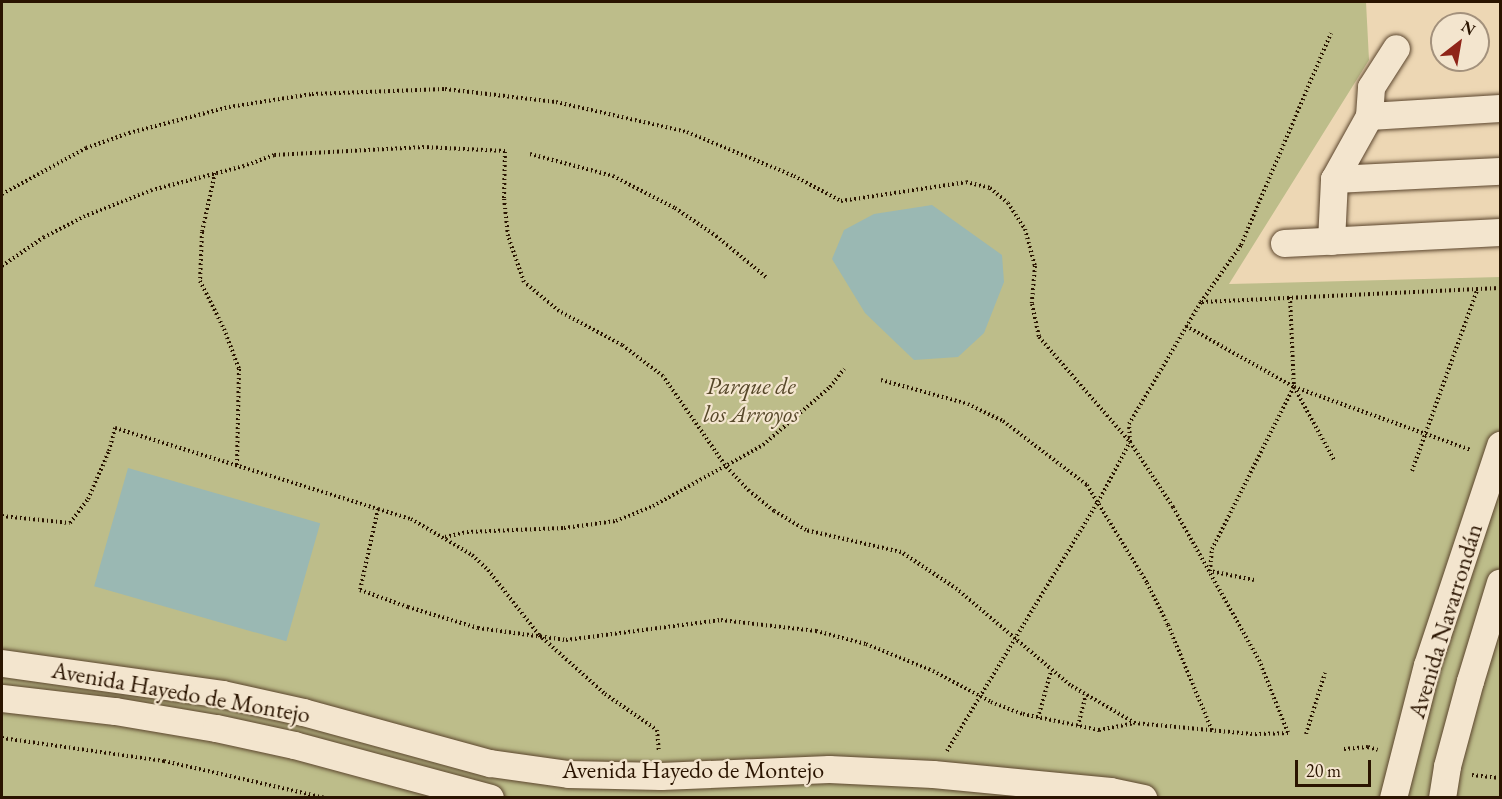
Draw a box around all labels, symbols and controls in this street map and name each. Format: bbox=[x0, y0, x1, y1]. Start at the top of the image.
north arrow bbox=[1430, 12, 1490, 72]
text: N bbox=[1458, 16, 1479, 40]
park label: Parque de los Arroyos bbox=[703, 372, 799, 428]
street label: Avenida Navarrondán bbox=[1402, 520, 1488, 722]
street label: Avenida Hayedo de Montejo bbox=[49, 655, 313, 729]
scale bar bbox=[1298, 748, 1374, 786]
street label: Avenida Hayedo de Montejo bbox=[562, 756, 824, 784]
text: 20 m bbox=[1306, 759, 1341, 782]

